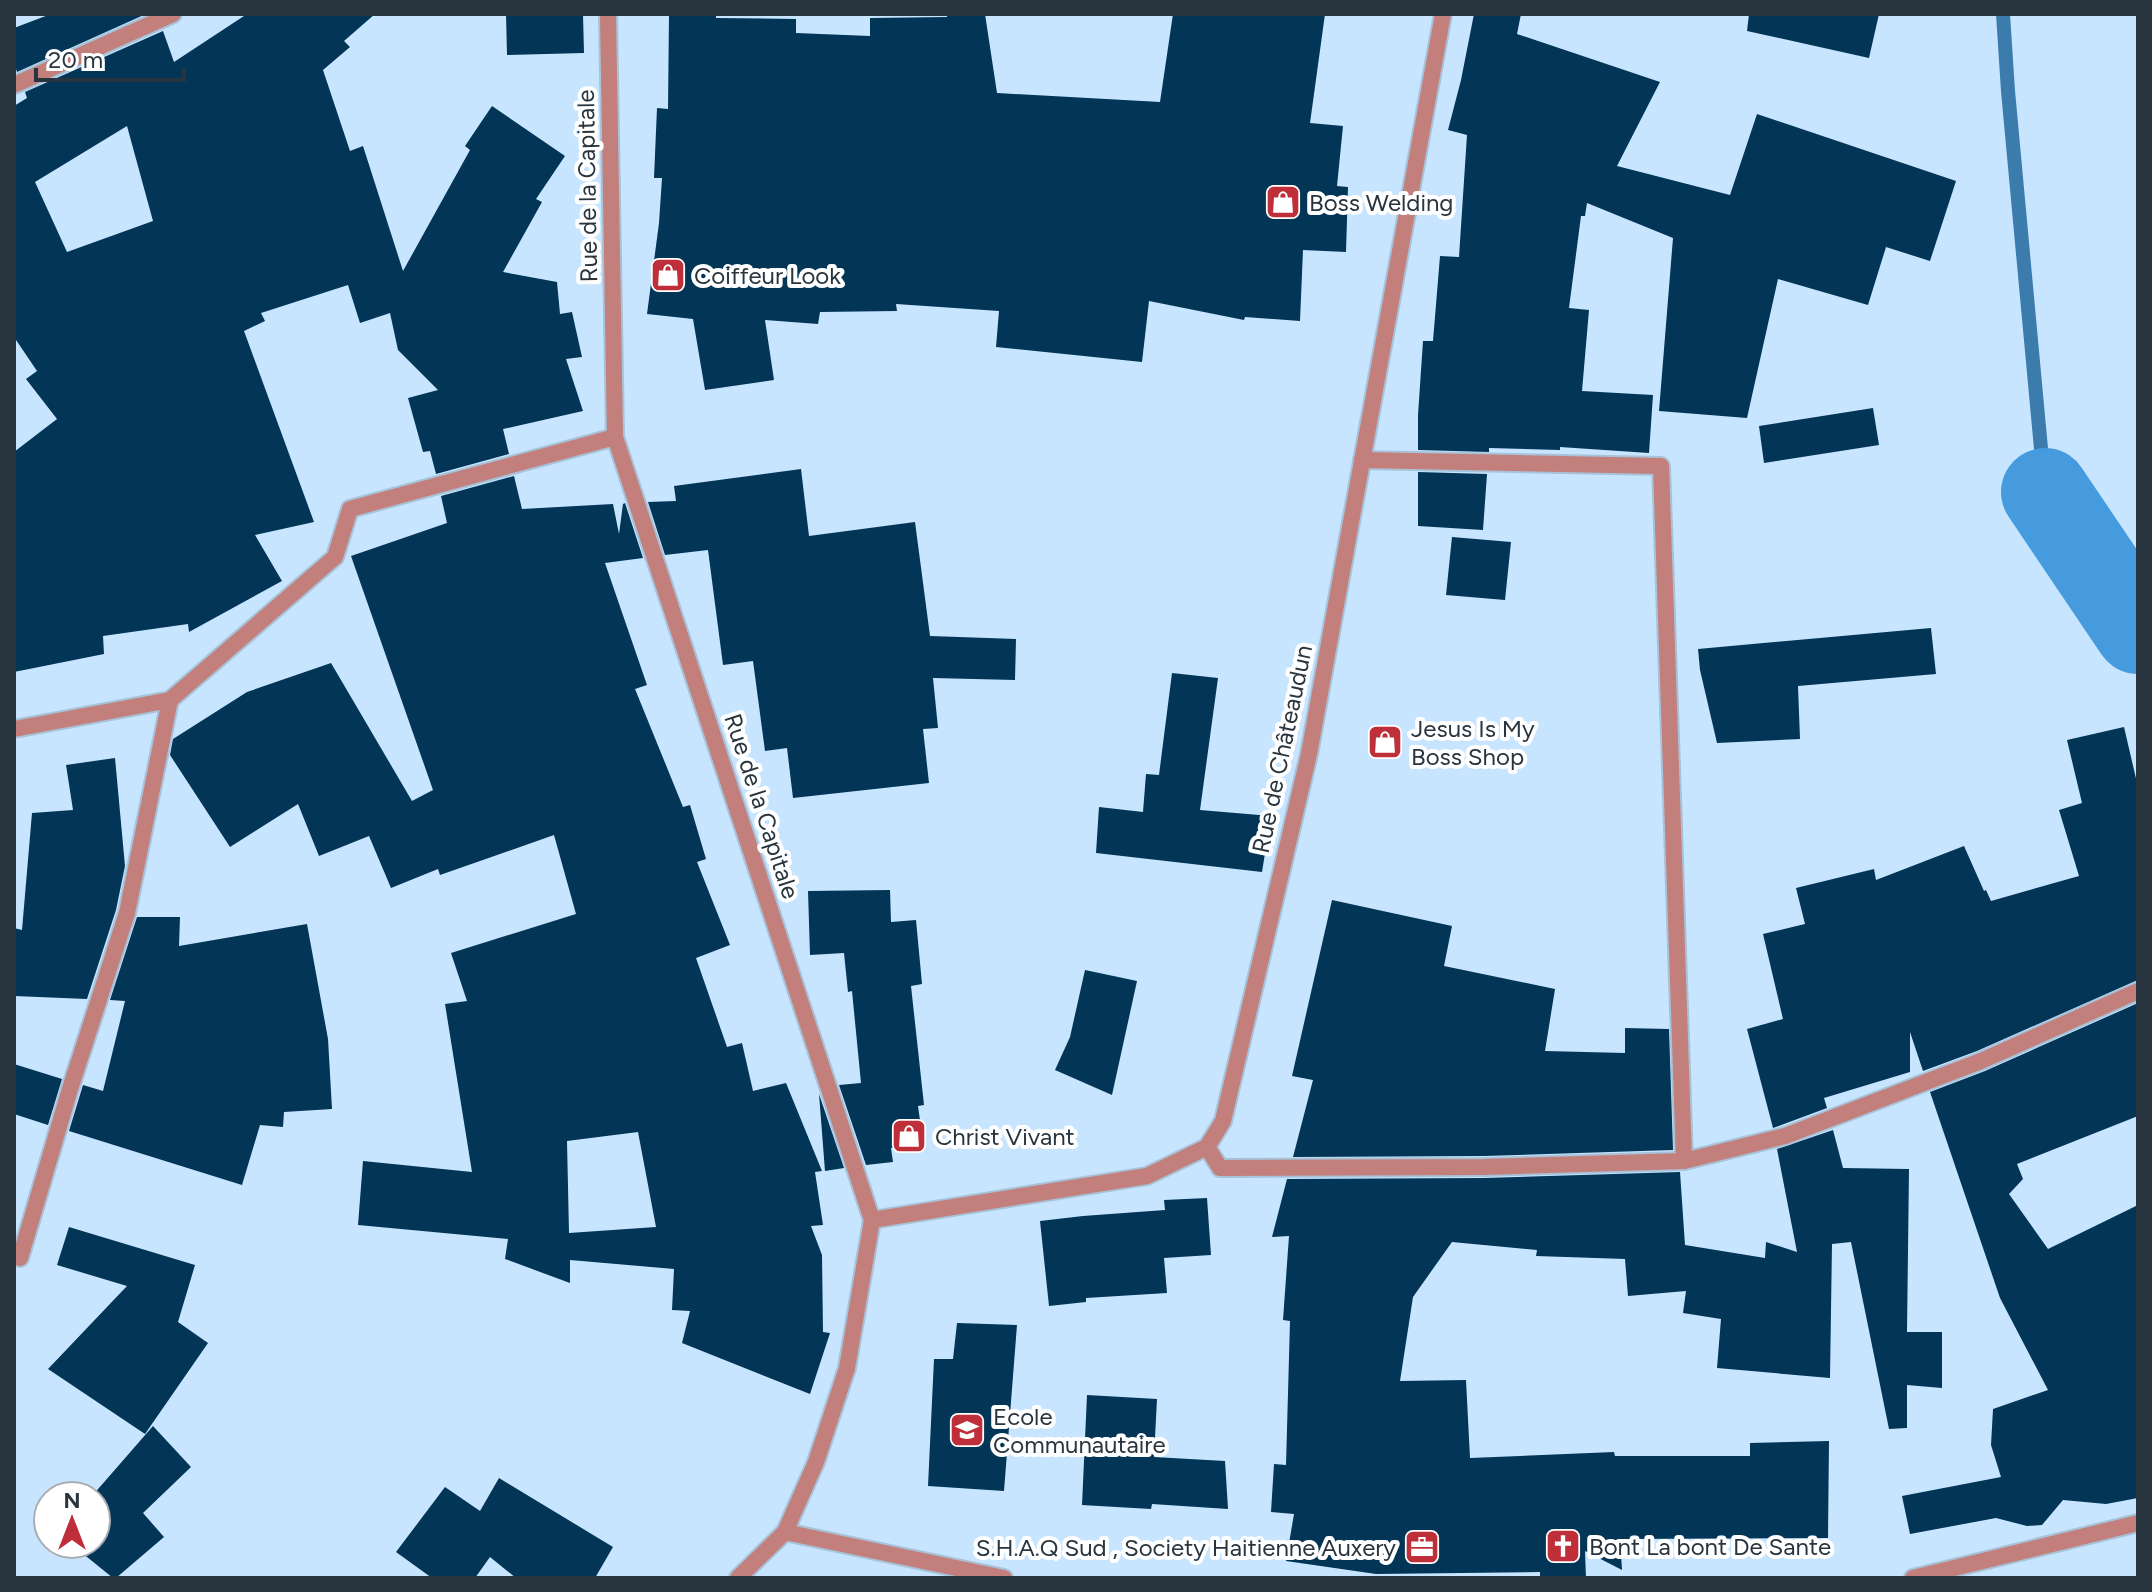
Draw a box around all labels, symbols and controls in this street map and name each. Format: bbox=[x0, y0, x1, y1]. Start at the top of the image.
scale bar bbox=[36, 32, 184, 82]
text: 20 m bbox=[48, 45, 103, 74]
street label: Rue de la Capitale bbox=[571, 89, 603, 283]
shop icon: Boss Welding bbox=[1264, 183, 1302, 221]
place label: Boss Welding bbox=[1309, 188, 1453, 217]
shop icon: Coiffeur Look bbox=[649, 256, 687, 294]
place label: Coiffeur Look bbox=[694, 261, 841, 290]
street label: Rue de Châteaudun bbox=[1246, 642, 1318, 856]
street label: Rue de la Capitale bbox=[718, 710, 806, 902]
place label: Jesus Is My Boss Shop bbox=[1411, 714, 1535, 771]
shop icon: Jesus Is My Boss Shop bbox=[1366, 723, 1404, 761]
shop icon: Christ Vivant bbox=[890, 1117, 928, 1155]
place label: Christ Vivant bbox=[935, 1122, 1075, 1151]
place label: Ecole Communautaire bbox=[993, 1402, 1166, 1459]
school or university icon: Ecole Communautaire bbox=[948, 1411, 986, 1449]
north arrow bbox=[32, 1480, 112, 1560]
text: N bbox=[63, 1487, 81, 1514]
church icon: Bont La bont De Sante bbox=[1544, 1527, 1582, 1565]
office icon: S.H.A.Q Sud , Society Haitienne Auxery bbox=[1403, 1528, 1441, 1566]
place label: Bont La bont De Sante bbox=[1589, 1532, 1831, 1561]
place label: S.H.A.Q Sud , Society Haitienne Auxery bbox=[976, 1533, 1396, 1562]

